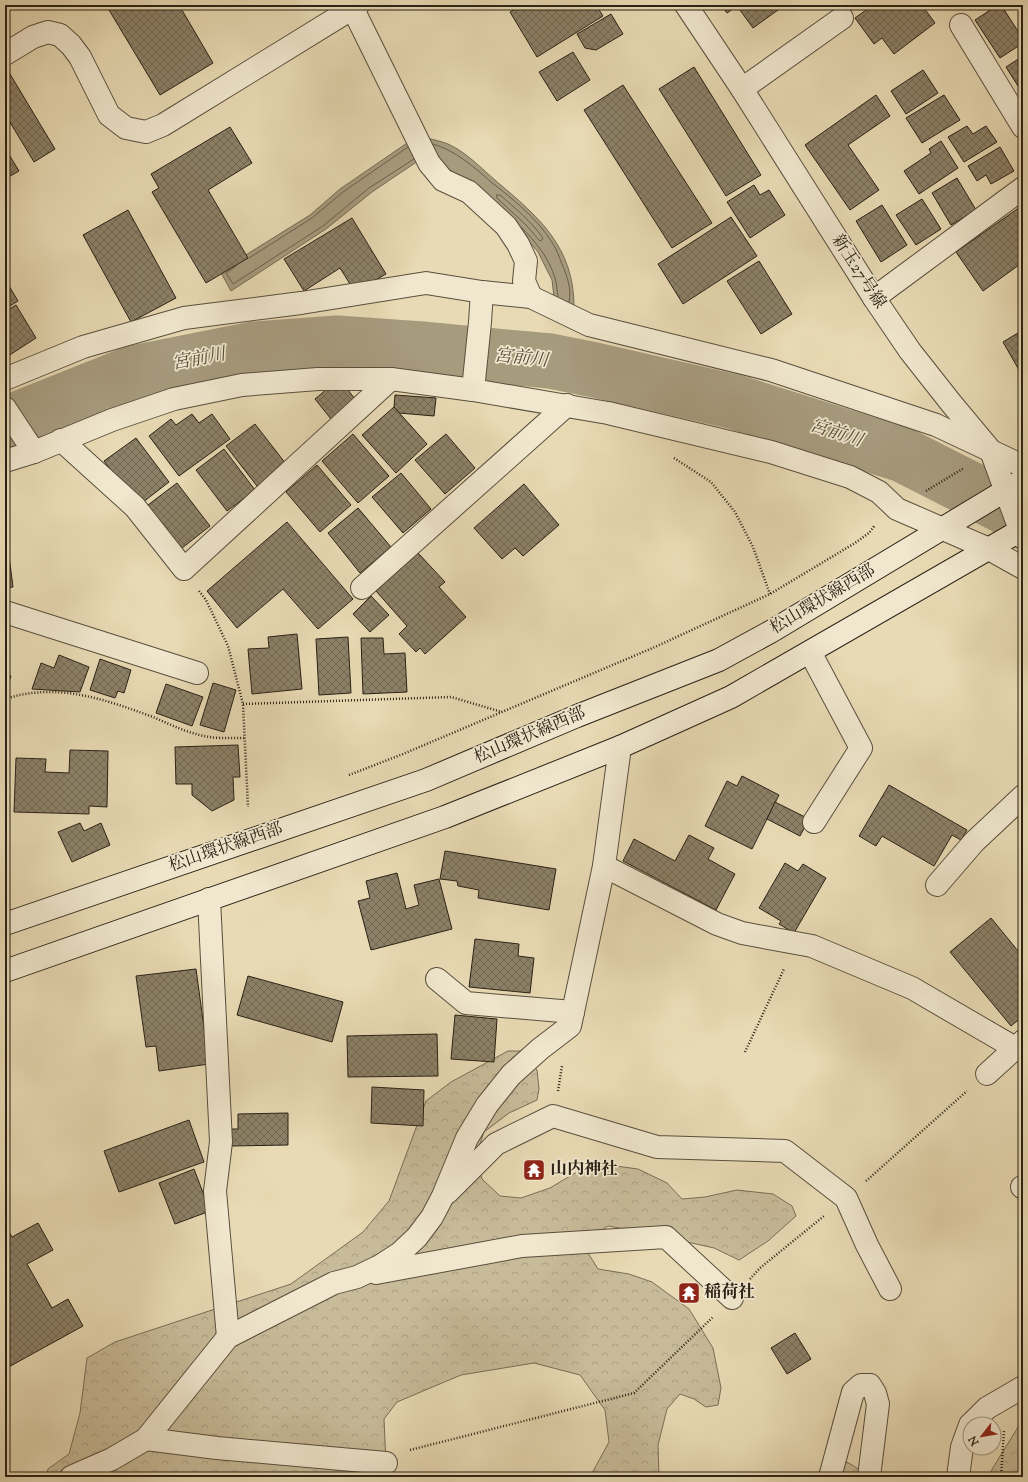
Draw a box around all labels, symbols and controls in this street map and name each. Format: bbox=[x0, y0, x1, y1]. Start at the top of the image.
street label: 新玉27号線 bbox=[825, 230, 891, 314]
water label: 宮前川 bbox=[170, 342, 230, 378]
water label: 宮前川 bbox=[493, 343, 551, 375]
water label: 宮前川 bbox=[806, 413, 868, 455]
street label: 松山環状線西部 bbox=[766, 559, 880, 641]
street label: 松山環状線西部 bbox=[471, 702, 589, 770]
street label: 松山環状線西部 bbox=[166, 817, 286, 879]
temple icon: 山内神社 bbox=[521, 1157, 547, 1183]
place label: 山内神社 bbox=[550, 1158, 618, 1182]
temple icon: 稲荷社 bbox=[676, 1280, 702, 1306]
place label: 稲荷社 bbox=[704, 1281, 755, 1305]
north arrow bbox=[962, 1416, 1002, 1456]
text: N bbox=[965, 1433, 984, 1449]

